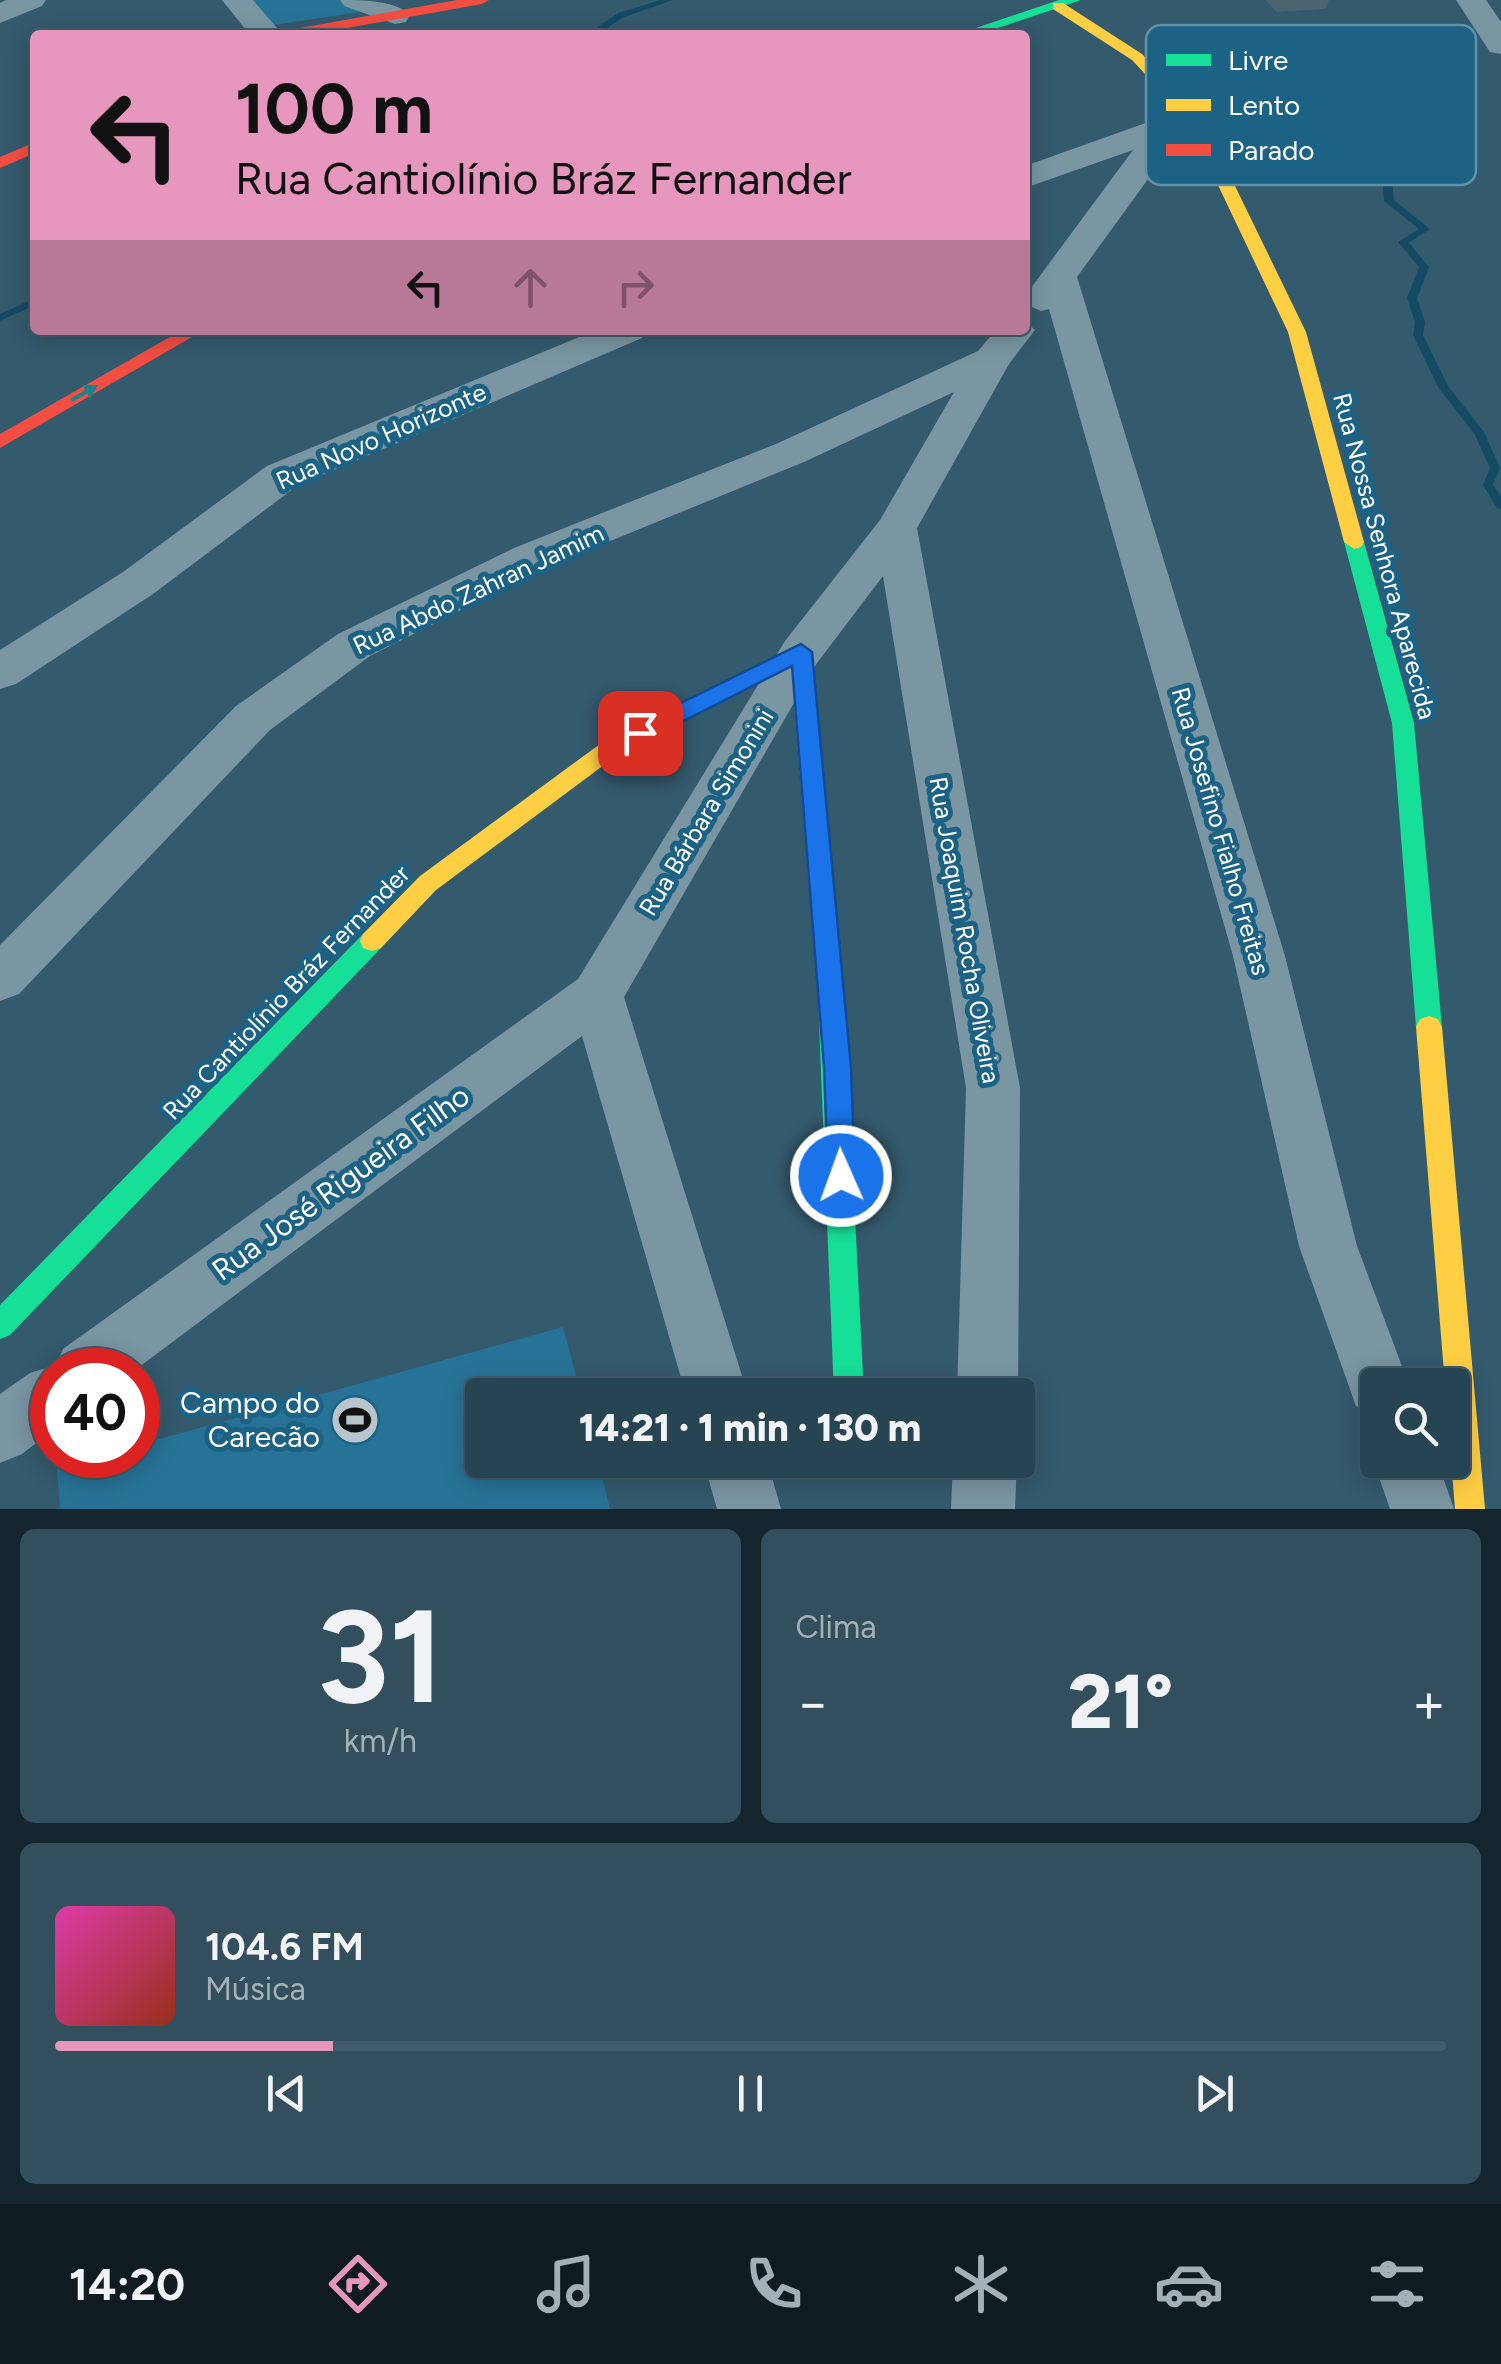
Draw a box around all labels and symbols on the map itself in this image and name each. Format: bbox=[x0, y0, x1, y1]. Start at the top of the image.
legend bbox=[1146, 25, 1476, 185]
text: Livre bbox=[1228, 43, 1288, 77]
text: Lento bbox=[1228, 88, 1300, 122]
text: Parado bbox=[1228, 133, 1315, 167]
street label: Rua Novo Horizonte bbox=[271, 376, 491, 496]
one-way arrow bbox=[70, 385, 98, 402]
street label: Rua Nossa Senhora Aparecida bbox=[1327, 390, 1443, 722]
street label: Rua Abdo Zahran Jamim bbox=[348, 518, 608, 660]
street label: Rua Josefino Fialho Freitas bbox=[1165, 684, 1277, 978]
pin bbox=[598, 691, 683, 776]
street label: Rua Bárbara Simonini bbox=[632, 703, 780, 921]
street label: Rua Joaquim Rocha Oliveira bbox=[923, 774, 1007, 1086]
street label: Rua Cantiolínio Bráz Fernander bbox=[156, 858, 416, 1126]
street label: Rua José Rigueira Filho bbox=[205, 1077, 477, 1288]
position arrow bbox=[789, 1124, 893, 1228]
speed limit sign: 40 bbox=[30, 1348, 160, 1478]
place label: Campo do Carecão bbox=[180, 1384, 320, 1455]
sports icon: Campo do Carecão bbox=[329, 1394, 381, 1446]

